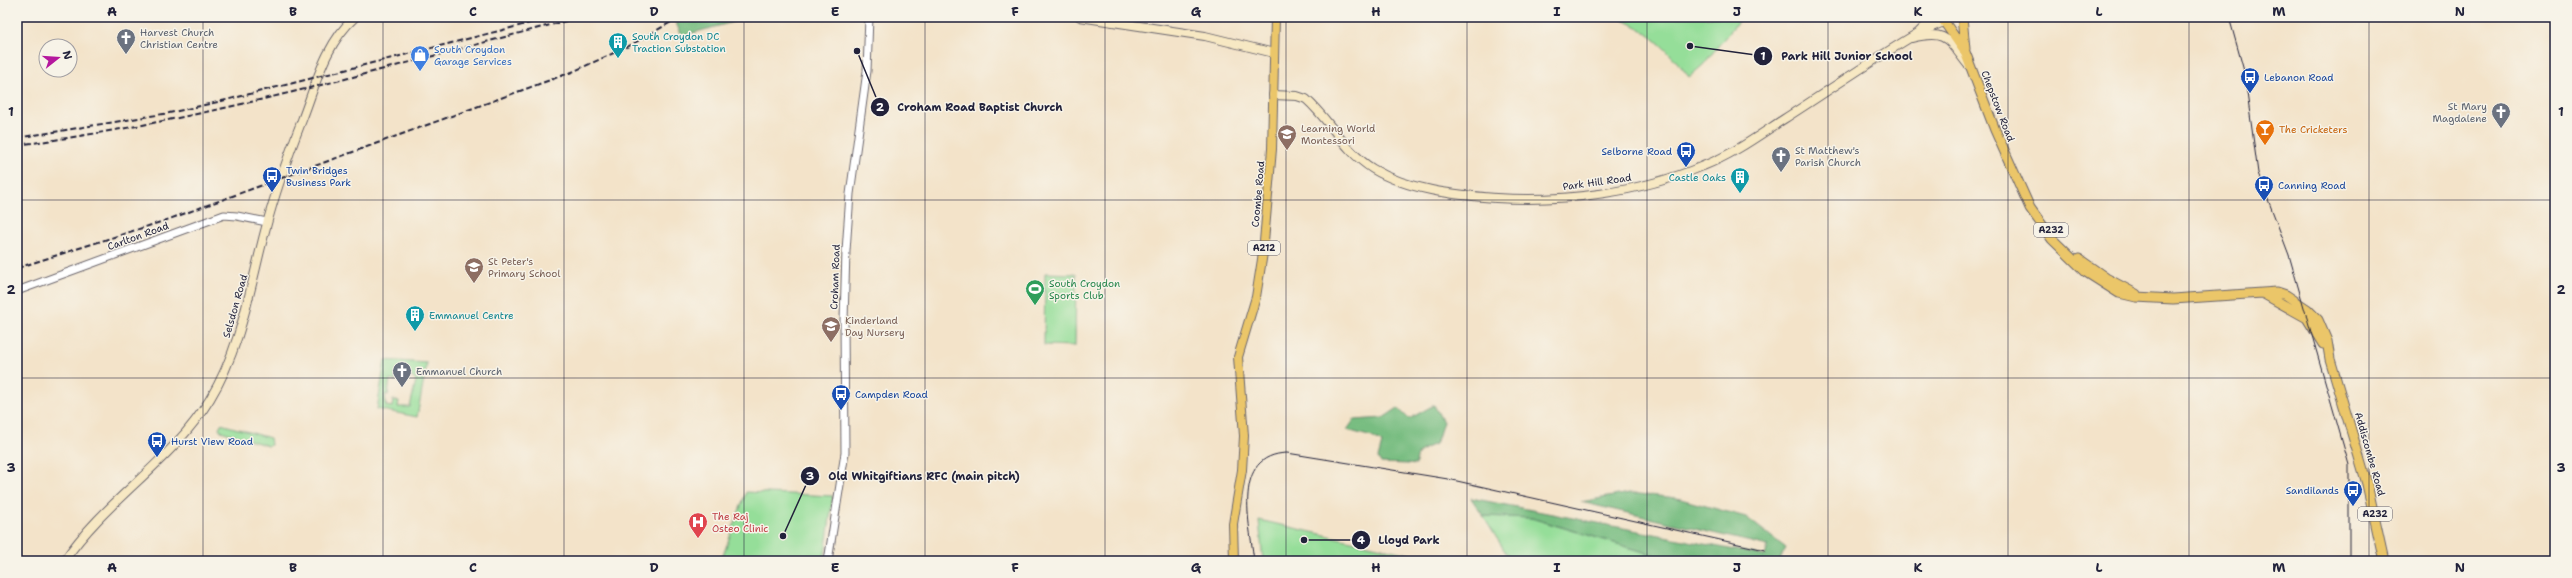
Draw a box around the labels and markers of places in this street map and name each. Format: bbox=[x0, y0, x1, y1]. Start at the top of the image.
place label: Harvest Church Christian Centre bbox=[140, 26, 218, 51]
church icon: Harvest Church Christian Centre bbox=[115, 27, 137, 55]
place label: South Croydon DC Traction Substation bbox=[632, 30, 726, 55]
building icon: South Croydon DC Traction Substation bbox=[607, 31, 629, 59]
place label: South Croydon Garage Services bbox=[434, 43, 512, 68]
shop icon: South Croydon Garage Services bbox=[409, 44, 431, 72]
callout: Park Hill Junior School bbox=[1753, 45, 1920, 68]
bus stop icon: Lebanon Road bbox=[2239, 66, 2261, 94]
place label: Lebanon Road bbox=[2264, 71, 2334, 84]
callout: Croham Road Baptist Church bbox=[870, 96, 1071, 119]
place label: St Mary Magdalene bbox=[2432, 100, 2487, 125]
church icon: St Mary Magdalene bbox=[2490, 101, 2512, 129]
bar icon: The Cricketers bbox=[2254, 118, 2276, 146]
place label: Learning World Montessori bbox=[1301, 122, 1376, 147]
school or university icon: Learning World Montessori bbox=[1276, 123, 1298, 151]
place label: The Cricketers bbox=[2279, 123, 2347, 136]
bus stop icon: Selborne Road bbox=[1675, 140, 1697, 168]
place label: St Matthew's Parish Church bbox=[1795, 144, 1861, 169]
place label: Selborne Road bbox=[1601, 145, 1673, 158]
church icon: St Matthew's Parish Church bbox=[1770, 145, 1792, 173]
place label: Twin Bridges Business Park bbox=[286, 164, 351, 189]
bus stop icon: Twin Bridges Business Park bbox=[261, 165, 283, 193]
building icon: Castle Oaks bbox=[1729, 166, 1751, 194]
place label: Castle Oaks bbox=[1669, 171, 1726, 184]
bus stop icon: Canning Road bbox=[2253, 174, 2275, 202]
place label: Canning Road bbox=[2278, 179, 2346, 192]
place label: St Peter's Primary School bbox=[488, 255, 560, 280]
school or university icon: St Peter's Primary School bbox=[463, 256, 485, 284]
place label: South Croydon Sports Club bbox=[1049, 277, 1120, 302]
sports icon: South Croydon Sports Club bbox=[1024, 278, 1046, 306]
building icon: Emmanuel Centre bbox=[404, 304, 426, 332]
place label: Emmanuel Centre bbox=[429, 309, 514, 322]
place label: Kinderland Day Nursery bbox=[845, 314, 905, 339]
school or university icon: Kinderland Day Nursery bbox=[820, 315, 842, 343]
church icon: Emmanuel Church bbox=[391, 360, 413, 388]
place label: Emmanuel Church bbox=[416, 365, 502, 378]
bus stop icon: Campden Road bbox=[830, 383, 852, 411]
place label: Campden Road bbox=[855, 388, 929, 401]
bus stop icon: Hurst View Road bbox=[146, 430, 168, 458]
place label: Hurst View Road bbox=[171, 435, 254, 448]
callout: Old Whitgiftians RFC (main pitch) bbox=[800, 464, 1027, 487]
bus stop icon: Sandilands bbox=[2342, 479, 2364, 507]
place label: Sandilands bbox=[2286, 484, 2339, 497]
place label: The Raj Osteo Clinic bbox=[712, 510, 768, 535]
hospital icon: The Raj Osteo Clinic bbox=[687, 511, 709, 539]
callout: Lloyd Park bbox=[1351, 529, 1448, 552]

